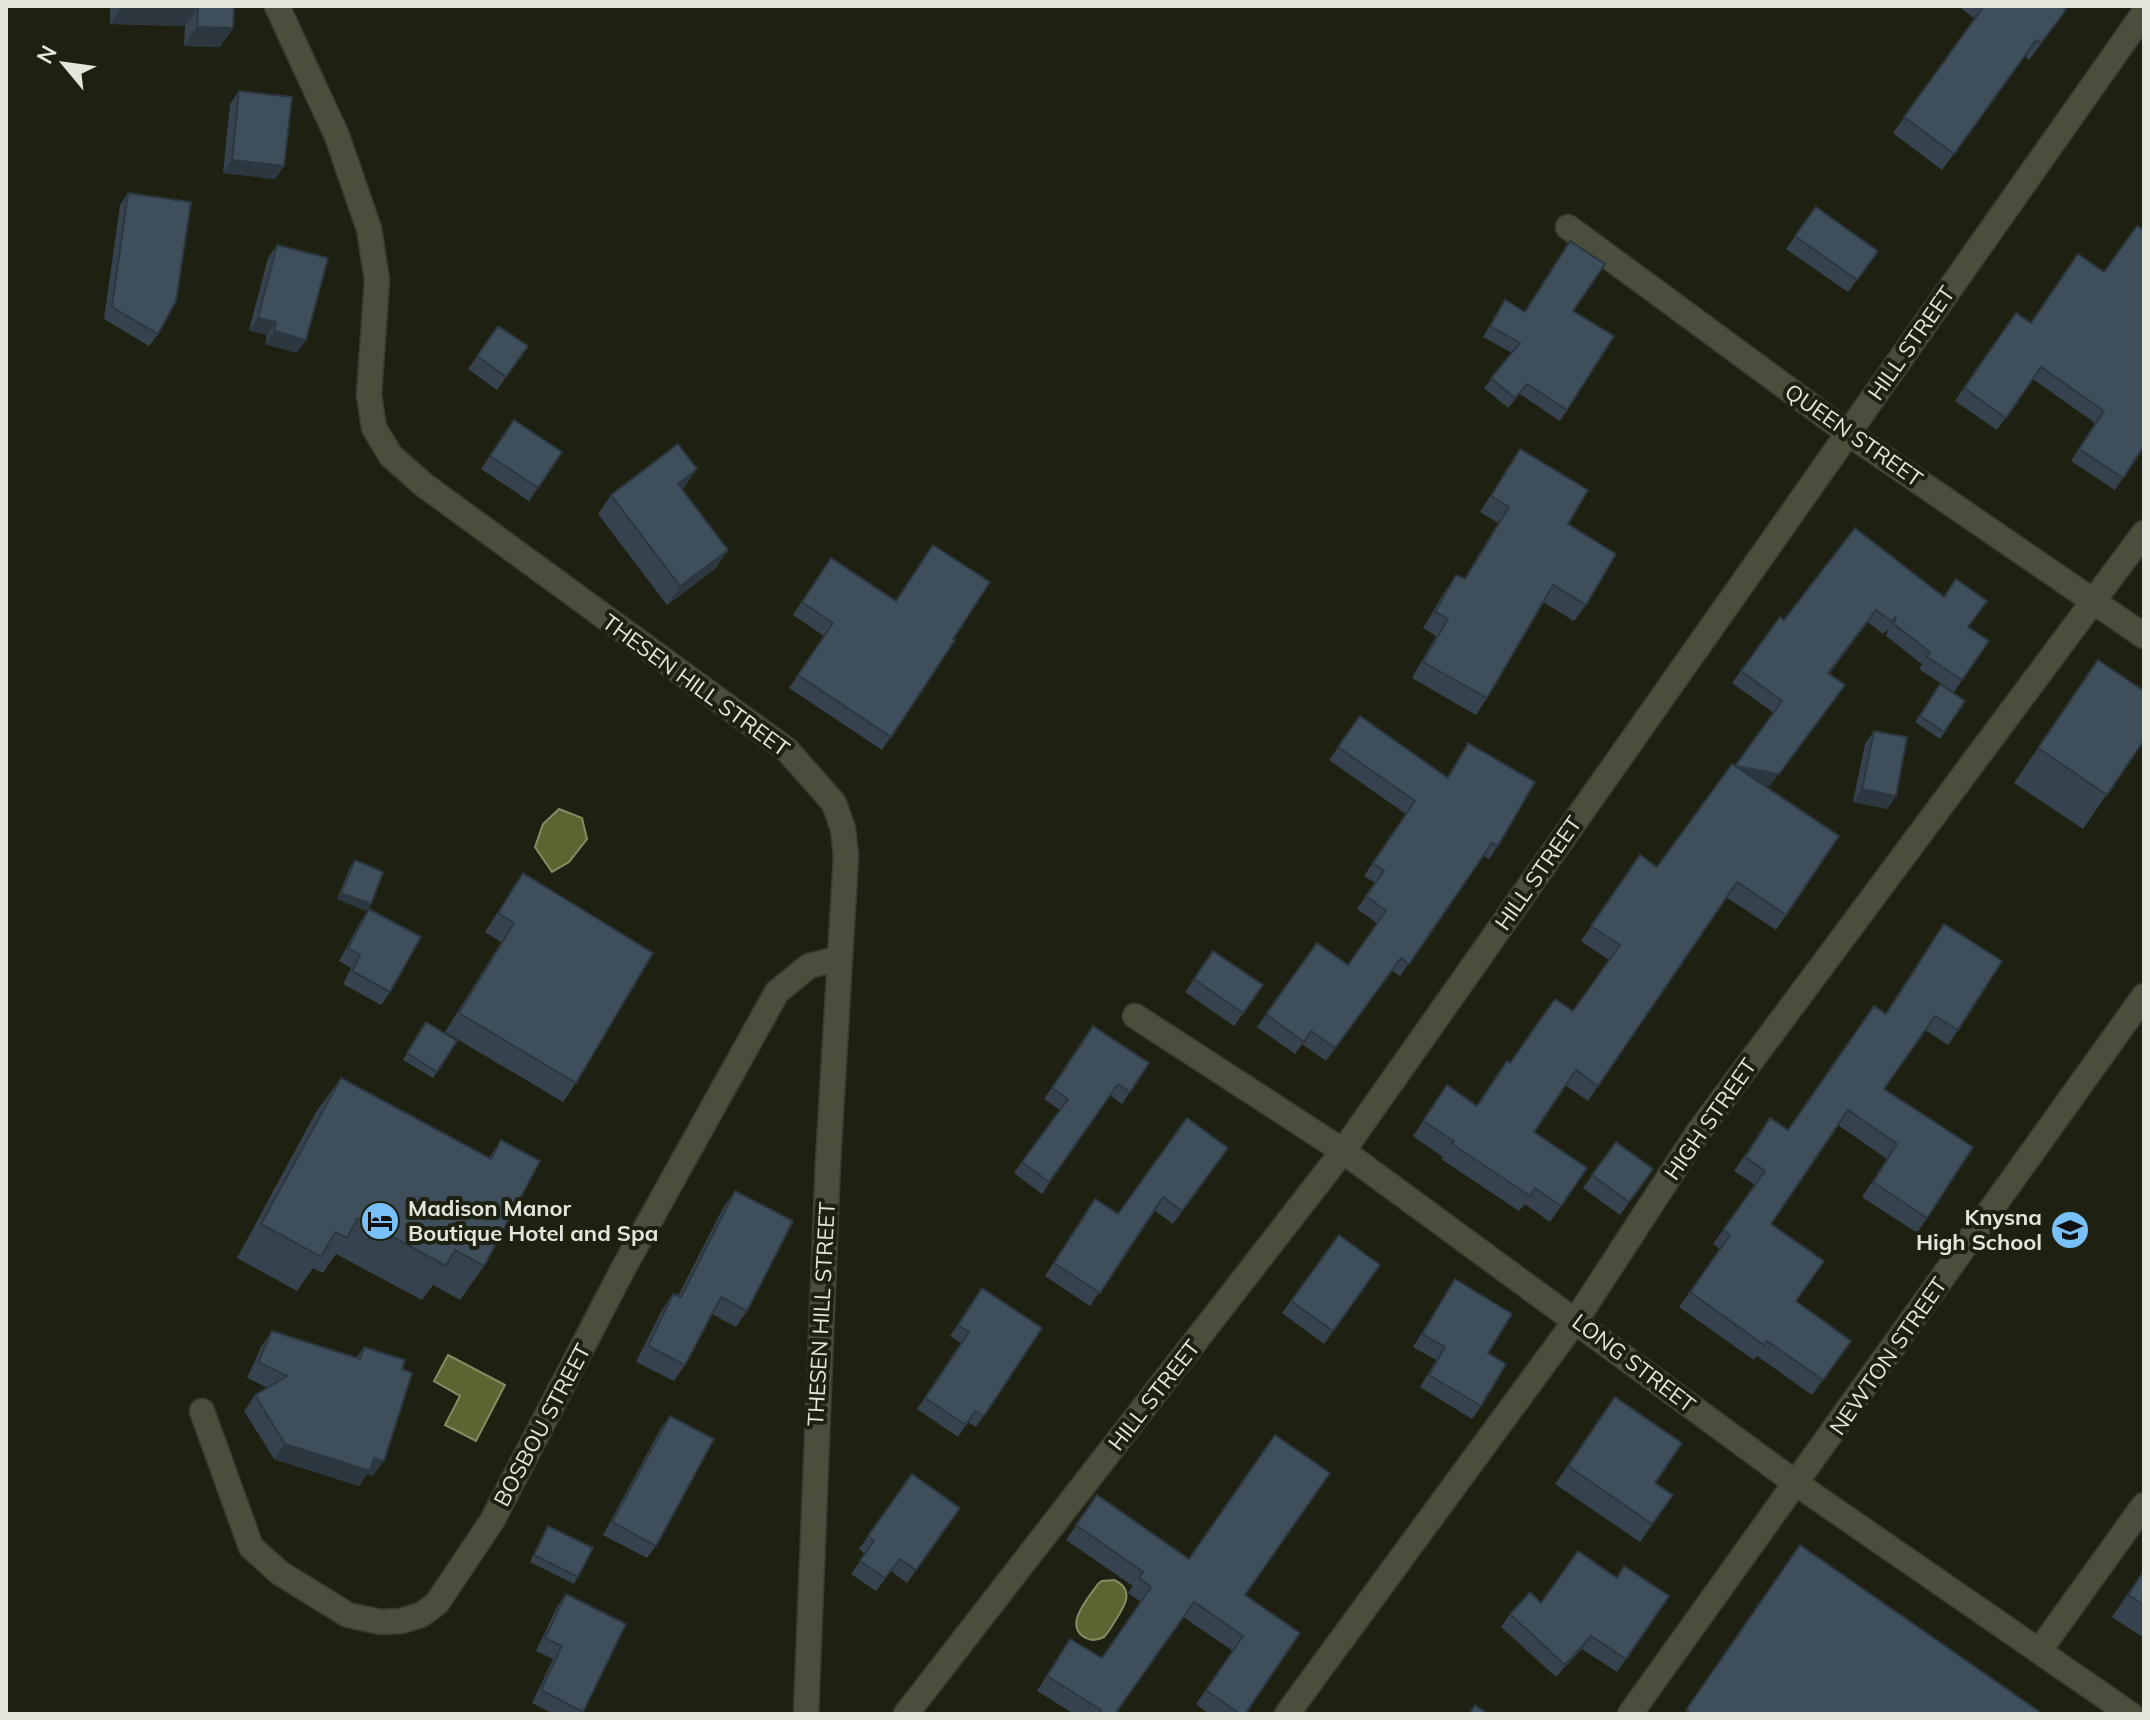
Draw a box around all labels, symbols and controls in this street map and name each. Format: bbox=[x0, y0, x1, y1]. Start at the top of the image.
north arrow bbox=[24, 24, 104, 104]
text: N bbox=[30, 40, 63, 68]
street label: HILL STREET bbox=[1861, 280, 1961, 406]
street label: QUEEN STREET bbox=[1780, 377, 1928, 493]
street label: THESEN HILL STREET bbox=[597, 608, 795, 762]
street label: HILL STREET bbox=[1488, 810, 1588, 936]
street label: HIGH STREET bbox=[1658, 1053, 1762, 1185]
place label: Madison Manor Boutique Hotel and Spa bbox=[408, 1194, 658, 1247]
hotel icon: Madison Manor Boutique Hotel and Spa bbox=[359, 1200, 401, 1242]
street label: THESEN HILL STREET bbox=[801, 1201, 841, 1427]
place label: Knysna High School bbox=[1916, 1203, 2042, 1256]
school or university icon: Knysna High School bbox=[2049, 1209, 2091, 1251]
street label: NEWTON STREET bbox=[1823, 1272, 1953, 1440]
street label: LONG STREET bbox=[1567, 1308, 1701, 1418]
street label: HILL STREET bbox=[1102, 1334, 1206, 1456]
street label: BOSBOU STREET bbox=[487, 1339, 597, 1511]

